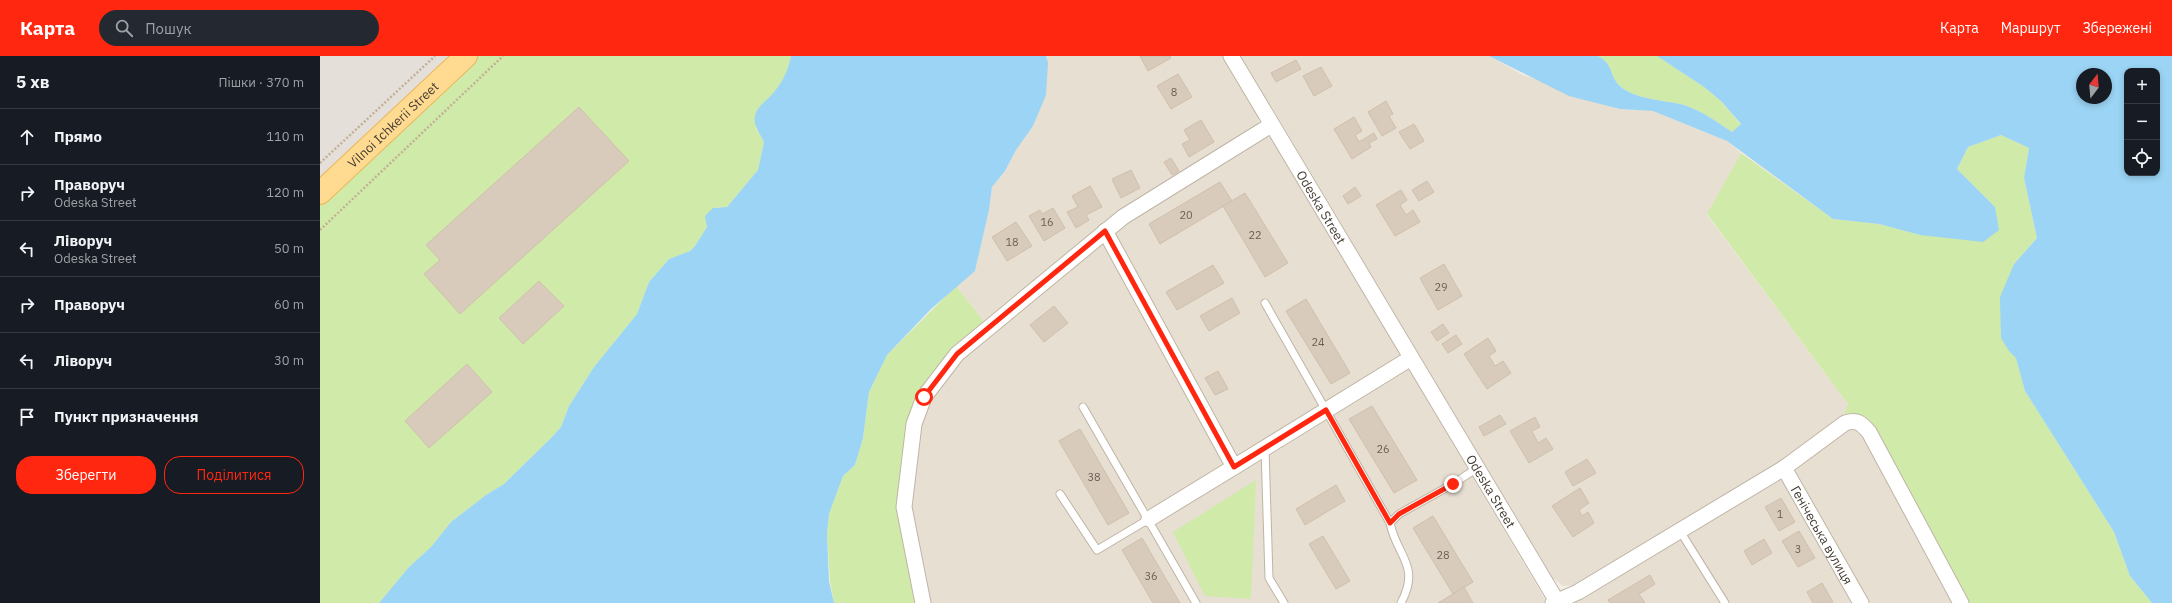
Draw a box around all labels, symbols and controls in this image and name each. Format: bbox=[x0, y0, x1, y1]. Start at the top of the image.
search box bbox=[99, 10, 379, 46]
text: Карта bbox=[20, 16, 75, 40]
icon: search bbox=[113, 17, 135, 39]
text: Пошук bbox=[145, 19, 192, 38]
text: Карта bbox=[1940, 19, 1979, 37]
text: Маршрут bbox=[2001, 19, 2061, 37]
text: Збережені bbox=[2083, 19, 2152, 37]
north arrow bbox=[2076, 68, 2112, 104]
map controls bbox=[2124, 68, 2160, 176]
button: + bbox=[2124, 68, 2160, 104]
text: 5 хв bbox=[16, 71, 50, 93]
text: Пішки · 370 m bbox=[218, 74, 304, 91]
street label: Vilnoi Ichkerii Street bbox=[344, 78, 442, 171]
house number: 8 bbox=[1171, 85, 1177, 99]
button: − bbox=[2124, 104, 2160, 140]
icon: ahead bbox=[16, 126, 38, 148]
text: Прямо bbox=[54, 127, 102, 146]
text: 110 m bbox=[266, 128, 304, 145]
button: locate bbox=[2124, 140, 2160, 176]
street label: Odeska Street bbox=[1293, 167, 1350, 247]
text: Праворуч bbox=[54, 175, 125, 194]
icon: right bbox=[16, 182, 38, 204]
text: 120 m bbox=[266, 184, 304, 201]
text: Odeska Street bbox=[54, 194, 137, 211]
house number: 20 bbox=[1179, 208, 1193, 222]
house number: 16 bbox=[1040, 215, 1054, 229]
house number: 22 bbox=[1248, 228, 1262, 242]
text: Ліворуч bbox=[54, 231, 112, 250]
house number: 18 bbox=[1005, 235, 1019, 249]
icon: left bbox=[16, 238, 38, 260]
text: 50 m bbox=[274, 240, 304, 257]
text: Odeska Street bbox=[54, 250, 137, 267]
house number: 29 bbox=[1434, 280, 1448, 294]
icon: right bbox=[16, 294, 38, 316]
text: Праворуч bbox=[54, 295, 125, 314]
text: 60 m bbox=[274, 296, 304, 313]
house number: 24 bbox=[1311, 335, 1325, 349]
icon: left bbox=[16, 350, 38, 372]
text: Ліворуч bbox=[54, 351, 112, 370]
text: 30 m bbox=[274, 352, 304, 369]
route start bbox=[915, 388, 933, 406]
icon: arrive bbox=[16, 406, 38, 428]
text: Пункт призначення bbox=[54, 407, 199, 426]
house number: 26 bbox=[1376, 442, 1390, 456]
street label: Odeska Street bbox=[1463, 451, 1520, 531]
button: Зберегти bbox=[16, 456, 156, 494]
button: Поділитися bbox=[164, 456, 304, 494]
house number: 38 bbox=[1087, 470, 1101, 484]
route end bbox=[1444, 475, 1462, 493]
street label: Генічеська вулиця bbox=[1787, 482, 1857, 587]
house number: 1 bbox=[1777, 507, 1784, 521]
house number: 3 bbox=[1795, 542, 1801, 556]
house number: 28 bbox=[1436, 548, 1450, 562]
house number: 36 bbox=[1144, 569, 1158, 583]

